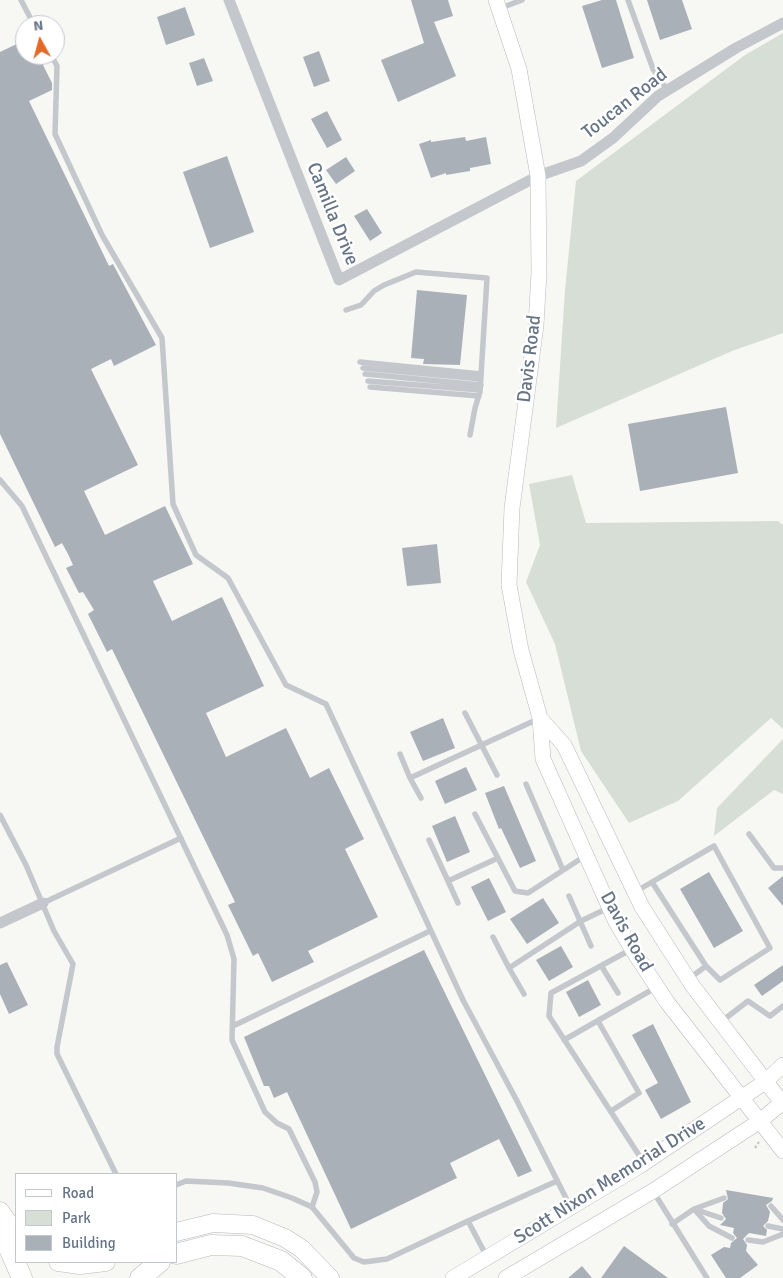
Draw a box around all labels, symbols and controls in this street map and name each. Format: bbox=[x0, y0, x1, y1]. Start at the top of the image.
north arrow bbox=[15, 15, 65, 65]
text: N bbox=[32, 17, 44, 35]
street label: Toucan Road bbox=[578, 64, 672, 144]
street label: Camilla Drive bbox=[301, 159, 363, 269]
street label: Davis Road bbox=[513, 314, 547, 404]
street label: Davis Road bbox=[595, 888, 657, 976]
street label: Scott Nixon Memorial Drive bbox=[510, 1113, 710, 1249]
legend bbox=[15, 1173, 178, 1263]
text: Road bbox=[62, 1184, 94, 1202]
text: Park bbox=[62, 1209, 91, 1227]
text: Building bbox=[62, 1234, 116, 1252]

